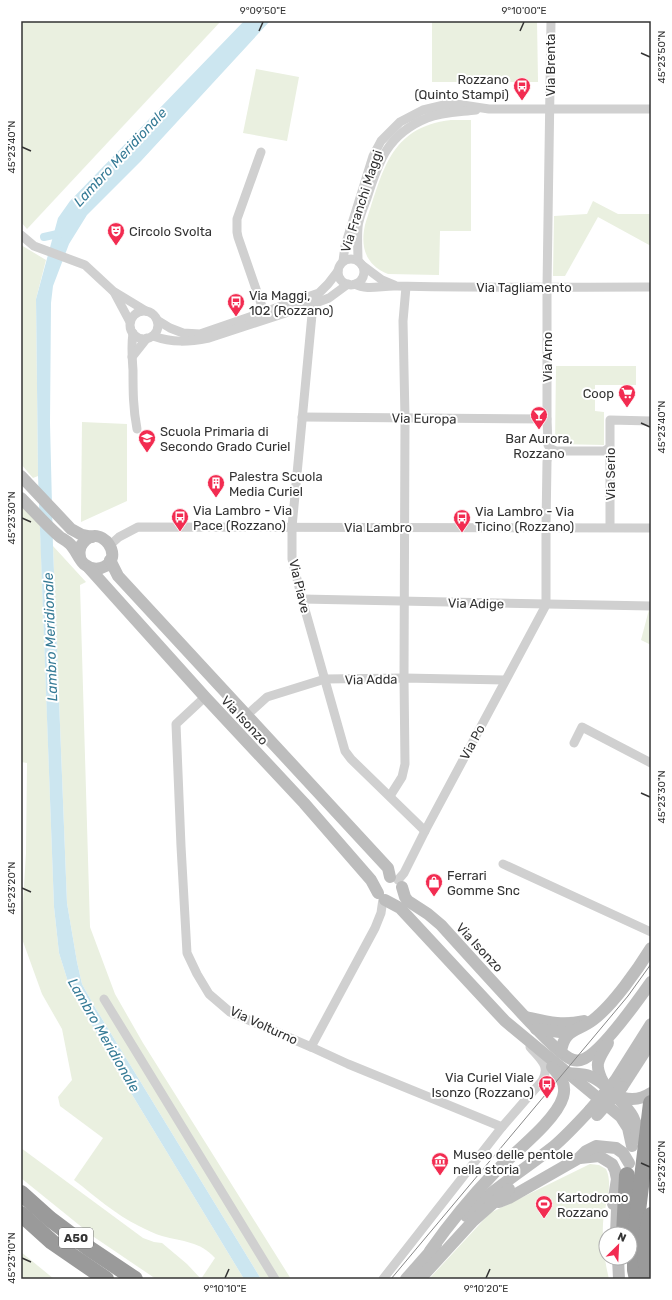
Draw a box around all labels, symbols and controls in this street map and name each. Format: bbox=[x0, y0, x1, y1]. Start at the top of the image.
text: 9°09'50"E bbox=[240, 5, 286, 17]
text: 9°10'00"E bbox=[501, 5, 547, 17]
text: 45°23'50"N bbox=[656, 30, 668, 84]
street label: Via Brenta bbox=[543, 34, 558, 96]
place label: Rozzano (Quinto Stampi) bbox=[415, 72, 509, 102]
bus stop icon: Rozzano (Quinto Stampi) bbox=[512, 76, 532, 101]
water label: Lambro Meridionale bbox=[70, 104, 171, 210]
text: 45°23'40"N bbox=[6, 121, 18, 173]
street label: Via Franchi Maggi bbox=[338, 148, 386, 255]
theatre icon: Circolo Svolta bbox=[106, 221, 126, 246]
place label: Circolo Svolta bbox=[129, 224, 212, 239]
street label: Via Tagliamento bbox=[476, 280, 572, 296]
place label: Via Maggi, 102 (Rozzano) bbox=[249, 288, 333, 318]
bus stop icon: Via Maggi, 102 (Rozzano) bbox=[226, 292, 246, 317]
street label: Via Arno bbox=[540, 332, 555, 382]
supermarket icon: Coop bbox=[617, 383, 637, 408]
place label: Coop bbox=[583, 386, 614, 401]
text: 45°23'40"N bbox=[656, 401, 668, 453]
bar icon: Bar Aurora, Rozzano bbox=[529, 405, 549, 430]
street label: Via Europa bbox=[391, 410, 457, 427]
place label: Scuola Primaria di Secondo Grado Curiel bbox=[160, 424, 291, 454]
school or university icon: Scuola Primaria di Secondo Grado Curiel bbox=[137, 428, 157, 453]
place label: Bar Aurora, Rozzano bbox=[505, 431, 573, 461]
street label: Via Serio bbox=[603, 448, 618, 500]
place label: Palestra Scuola Media Curiel bbox=[229, 469, 323, 499]
building icon: Palestra Scuola Media Curiel bbox=[206, 473, 226, 498]
text: 45°23'30"N bbox=[6, 491, 18, 545]
place label: Via Lambro - Via Pace (Rozzano) bbox=[193, 503, 292, 533]
place label: Via Lambro - Via Ticino (Rozzano) bbox=[475, 504, 574, 534]
bus stop icon: Via Lambro - Via Pace (Rozzano) bbox=[170, 507, 190, 532]
bus stop icon: Via Lambro - Via Ticino (Rozzano) bbox=[452, 508, 472, 533]
street label: Via Lambro bbox=[344, 520, 412, 535]
street label: Via Piave bbox=[286, 558, 313, 614]
water label: Lambro Meridionale bbox=[40, 572, 61, 702]
street label: Via Adige bbox=[448, 596, 504, 612]
street label: Via Adda bbox=[344, 672, 398, 687]
street label: Via Isonzo bbox=[218, 693, 271, 748]
street label: Via Po bbox=[457, 722, 488, 762]
text: 45°23'30"N bbox=[656, 770, 668, 824]
text: 45°23'20"N bbox=[6, 861, 18, 915]
place label: Ferrari Gomme Snc bbox=[447, 868, 520, 898]
shop icon: Ferrari Gomme Snc bbox=[424, 872, 444, 897]
street label: Via Isonzo bbox=[453, 920, 506, 975]
water label: Lambro Meridionale bbox=[64, 975, 143, 1095]
street label: Via Volturno bbox=[227, 1003, 300, 1048]
place label: Via Curiel Viale Isonzo (Rozzano) bbox=[432, 1070, 534, 1100]
bus stop icon: Via Curiel Viale Isonzo (Rozzano) bbox=[537, 1074, 557, 1099]
text: 45°23'20"N bbox=[656, 1140, 668, 1194]
place label: Museo delle pentole nella storia bbox=[453, 1147, 573, 1177]
museum icon: Museo delle pentole nella storia bbox=[430, 1151, 450, 1176]
place label: Kartodromo Rozzano bbox=[557, 1190, 628, 1220]
sports icon: Kartodromo Rozzano bbox=[534, 1194, 554, 1219]
north arrow bbox=[598, 1226, 638, 1266]
road number: A50 bbox=[59, 1228, 93, 1248]
text: N bbox=[616, 1230, 628, 1245]
text: 45°23'10"N bbox=[6, 1232, 18, 1284]
text: 9°10'10"E bbox=[203, 1283, 247, 1295]
text: 9°10'20"E bbox=[464, 1283, 508, 1295]

